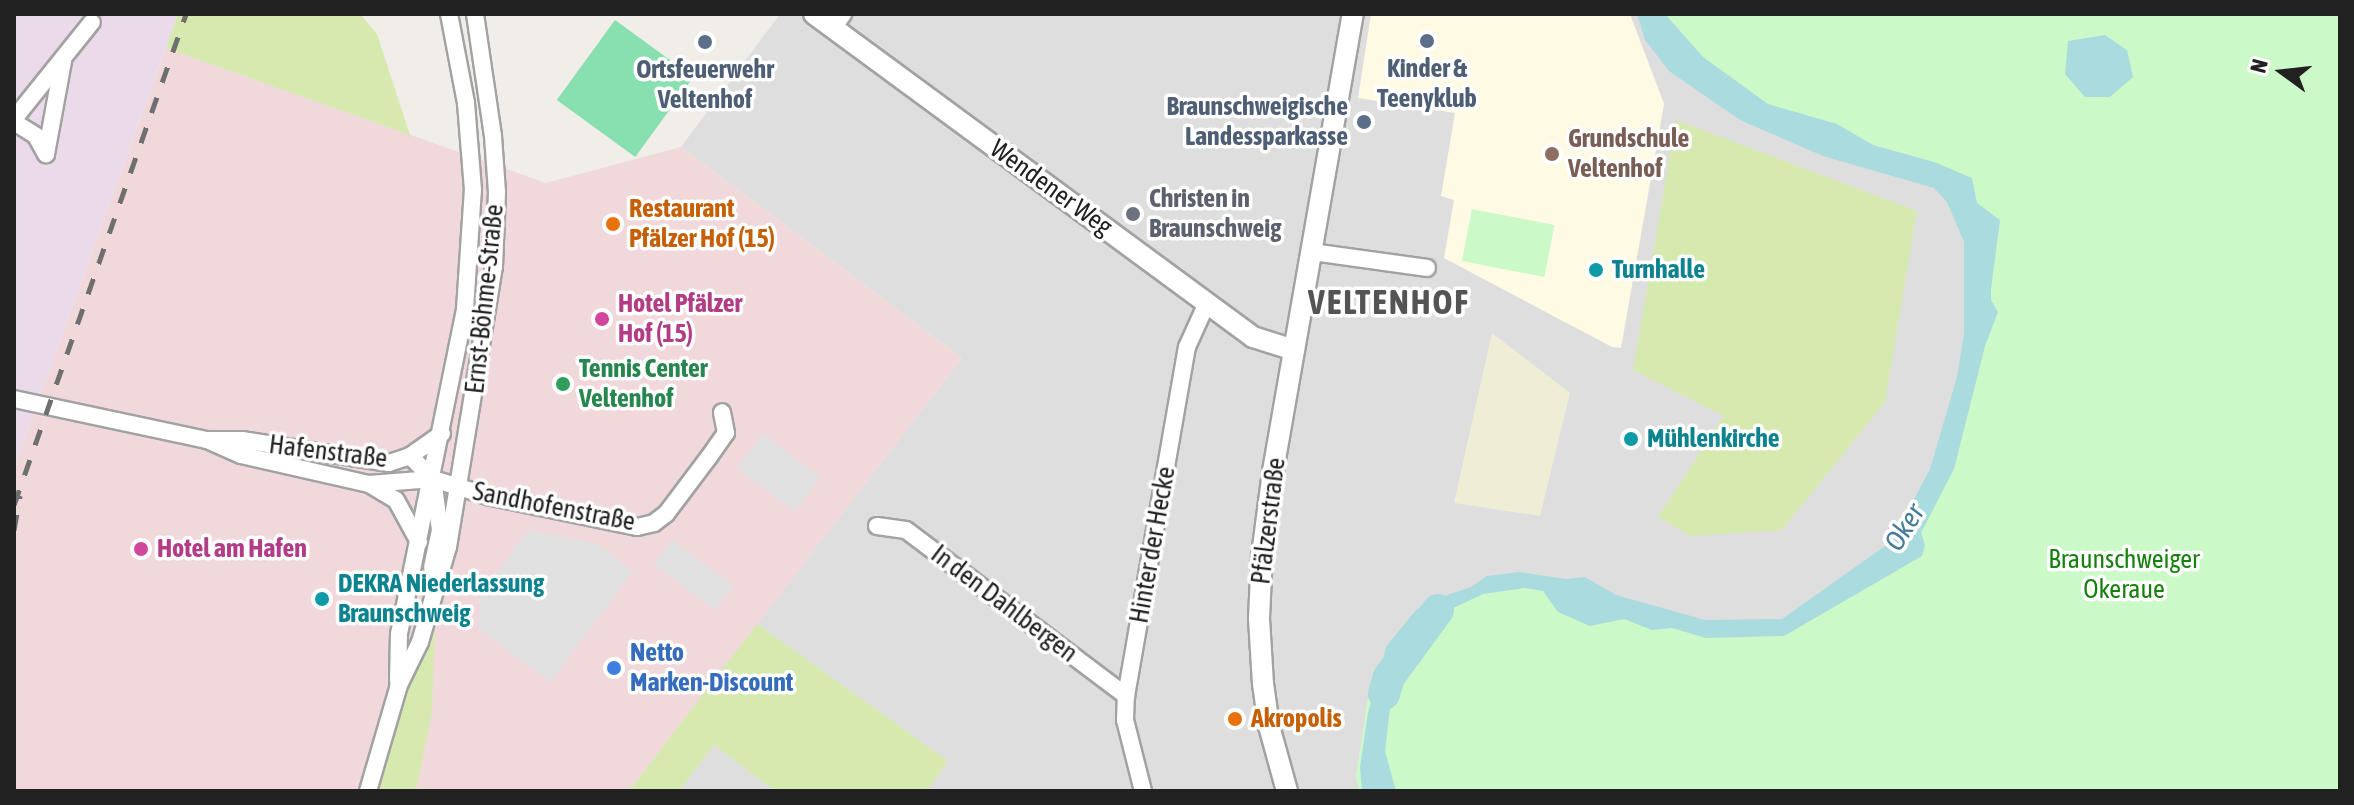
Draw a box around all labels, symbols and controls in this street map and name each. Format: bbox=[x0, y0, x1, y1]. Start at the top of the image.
marker: Kinder & Teenyklub bbox=[1418, 32, 1436, 50]
north arrow bbox=[2242, 32, 2322, 112]
marker: Ortsfeuerwehr Veltenhof bbox=[696, 33, 714, 51]
place label: Kinder & Teenyklub bbox=[1377, 53, 1477, 114]
place label: Ortsfeuerwehr Veltenhof bbox=[636, 54, 774, 116]
text: N bbox=[2245, 56, 2273, 75]
place label: Braunschweigische Landessparkasse bbox=[1166, 91, 1348, 152]
marker: Braunschweigische Landessparkasse bbox=[1355, 113, 1373, 131]
place label: Grundschule Veltenhof bbox=[1568, 123, 1689, 184]
street label: Wendener Weg bbox=[984, 133, 1118, 243]
marker: Grundschule Veltenhof bbox=[1543, 145, 1561, 163]
place label: Christen in Braunschweig bbox=[1149, 183, 1281, 244]
place label: Restaurant Pfälzer Hof (15) bbox=[629, 193, 775, 254]
street label: Ernst-Böhme-Straße bbox=[460, 203, 510, 395]
marker: Christen in Braunschweig bbox=[1124, 205, 1142, 223]
marker: Restaurant Pfälzer Hof (15) bbox=[604, 215, 622, 233]
place label: Turnhalle bbox=[1612, 254, 1705, 286]
marker: Turnhalle bbox=[1587, 261, 1605, 279]
district label: VELTENHOF bbox=[1308, 282, 1470, 322]
place label: Hotel Pfälzer Hof (15) bbox=[618, 288, 742, 350]
marker: Hotel Pfälzer Hof (15) bbox=[593, 310, 611, 328]
place label: Tennis Center Veltenhof bbox=[579, 353, 707, 414]
marker: Tennis Center Veltenhof bbox=[554, 375, 572, 393]
place label: Mühlenkirche bbox=[1647, 423, 1780, 455]
street label: Hafenstraße bbox=[267, 429, 389, 475]
marker: Mühlenkirche bbox=[1622, 430, 1640, 448]
street label: Pfälzerstraße bbox=[1246, 456, 1292, 586]
street label: Hinter der Hecke bbox=[1124, 464, 1182, 626]
street label: Sandhofenstraße bbox=[470, 476, 638, 538]
water label: Oker bbox=[1877, 497, 1931, 557]
place label: Hotel am Hafen bbox=[157, 533, 307, 565]
street label: In den Dahlbergen bbox=[925, 539, 1083, 669]
marker: Hotel am Hafen bbox=[132, 540, 150, 558]
park label: Braunschweiger Okeraue bbox=[2048, 544, 2200, 606]
place label: DEKRA Niederlassung Braunschweig bbox=[338, 568, 544, 630]
marker: DEKRA Niederlassung Braunschweig bbox=[313, 590, 331, 608]
place label: Netto Marken-Discount bbox=[630, 637, 793, 698]
marker: Netto Marken-Discount bbox=[605, 659, 623, 677]
place label: Akropolis bbox=[1251, 703, 1342, 735]
marker: Akropolis bbox=[1226, 710, 1244, 728]

